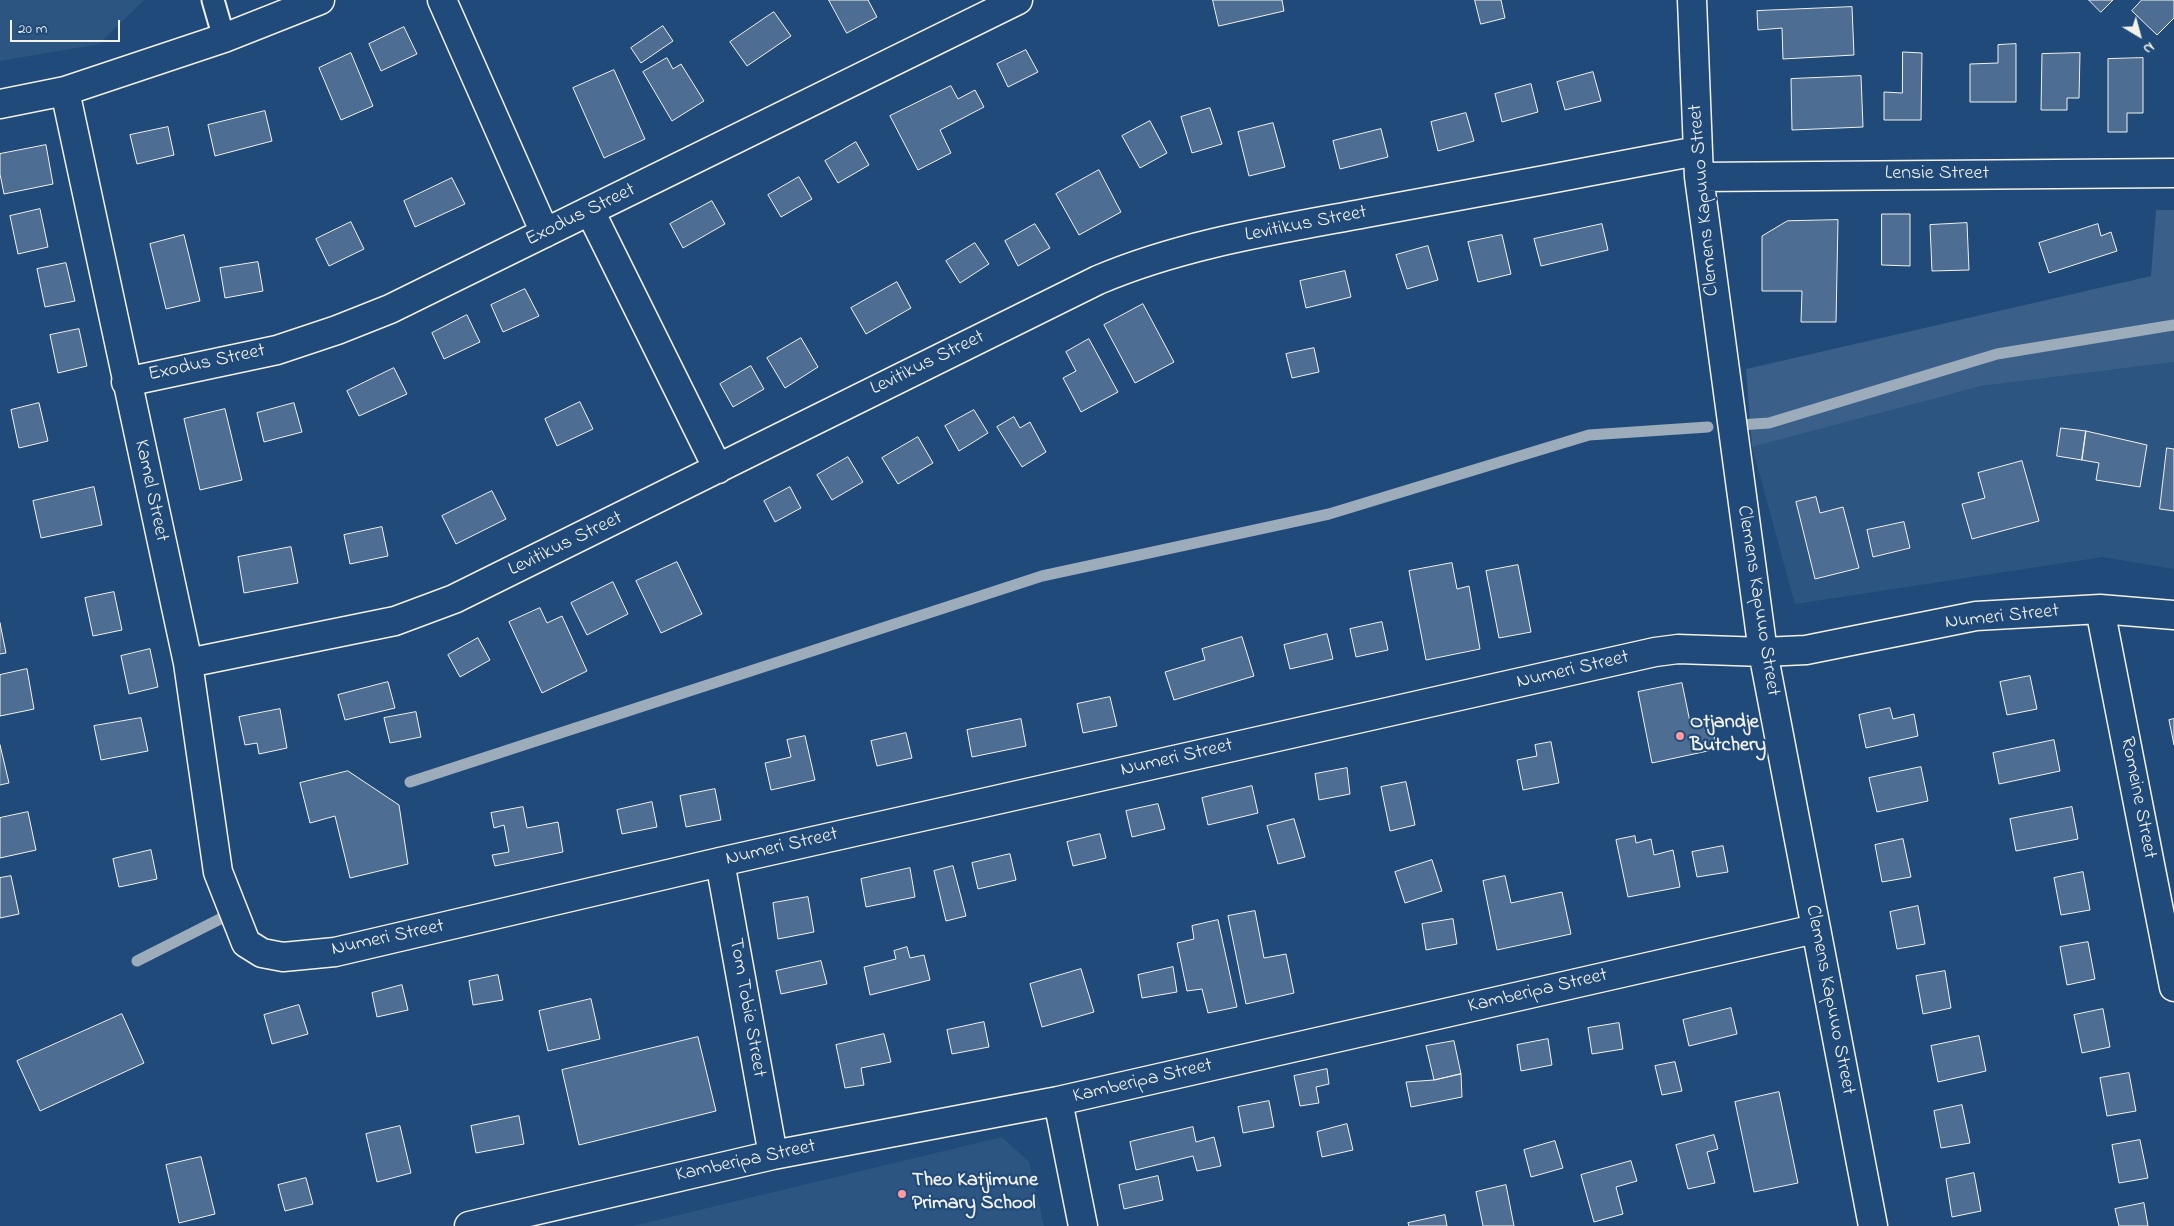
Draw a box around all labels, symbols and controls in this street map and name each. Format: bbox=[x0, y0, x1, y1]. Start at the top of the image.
scale bar bbox=[12, 10, 122, 42]
north arrow bbox=[2114, 10, 2164, 60]
text: 20 m bbox=[18, 18, 47, 40]
text: N bbox=[2138, 36, 2158, 59]
street label: Clemens Kapuuo Street bbox=[1685, 103, 1725, 297]
street label: Lensie Street bbox=[1885, 163, 1989, 187]
street label: Exodus Street bbox=[522, 179, 640, 253]
street label: Levitikus Street bbox=[1243, 201, 1369, 249]
street label: Levitikus Street bbox=[867, 326, 989, 402]
street label: Exodus Street bbox=[146, 340, 268, 388]
street label: Kamel Street bbox=[127, 438, 173, 544]
street label: Clemens Kapuuo Street bbox=[1730, 504, 1784, 698]
street label: Levitikus Street bbox=[505, 507, 627, 583]
street label: Numeri Street bbox=[1944, 600, 2060, 636]
street label: Numeri Street bbox=[1514, 646, 1632, 696]
place label: Otjandje Butchery bbox=[1690, 712, 1766, 759]
marker: Otjandje Butchery bbox=[1674, 730, 1686, 742]
street label: Numeri Street bbox=[1118, 734, 1236, 784]
street label: Romeine Street bbox=[2113, 735, 2161, 861]
street label: Numeri Street bbox=[723, 823, 841, 873]
street label: Clemens Kapuuo Street bbox=[1799, 903, 1859, 1097]
street label: Numeri Street bbox=[329, 915, 447, 963]
street label: Tom Tobie Street bbox=[722, 937, 770, 1079]
street label: Kamberipa Street bbox=[1466, 964, 1610, 1020]
street label: Kamberipa Street bbox=[1071, 1054, 1215, 1110]
street label: Kamberipa Street bbox=[674, 1135, 818, 1189]
place label: Theo Katjimune Primary School bbox=[912, 1170, 1038, 1217]
marker: Theo Katjimune Primary School bbox=[896, 1188, 908, 1200]

